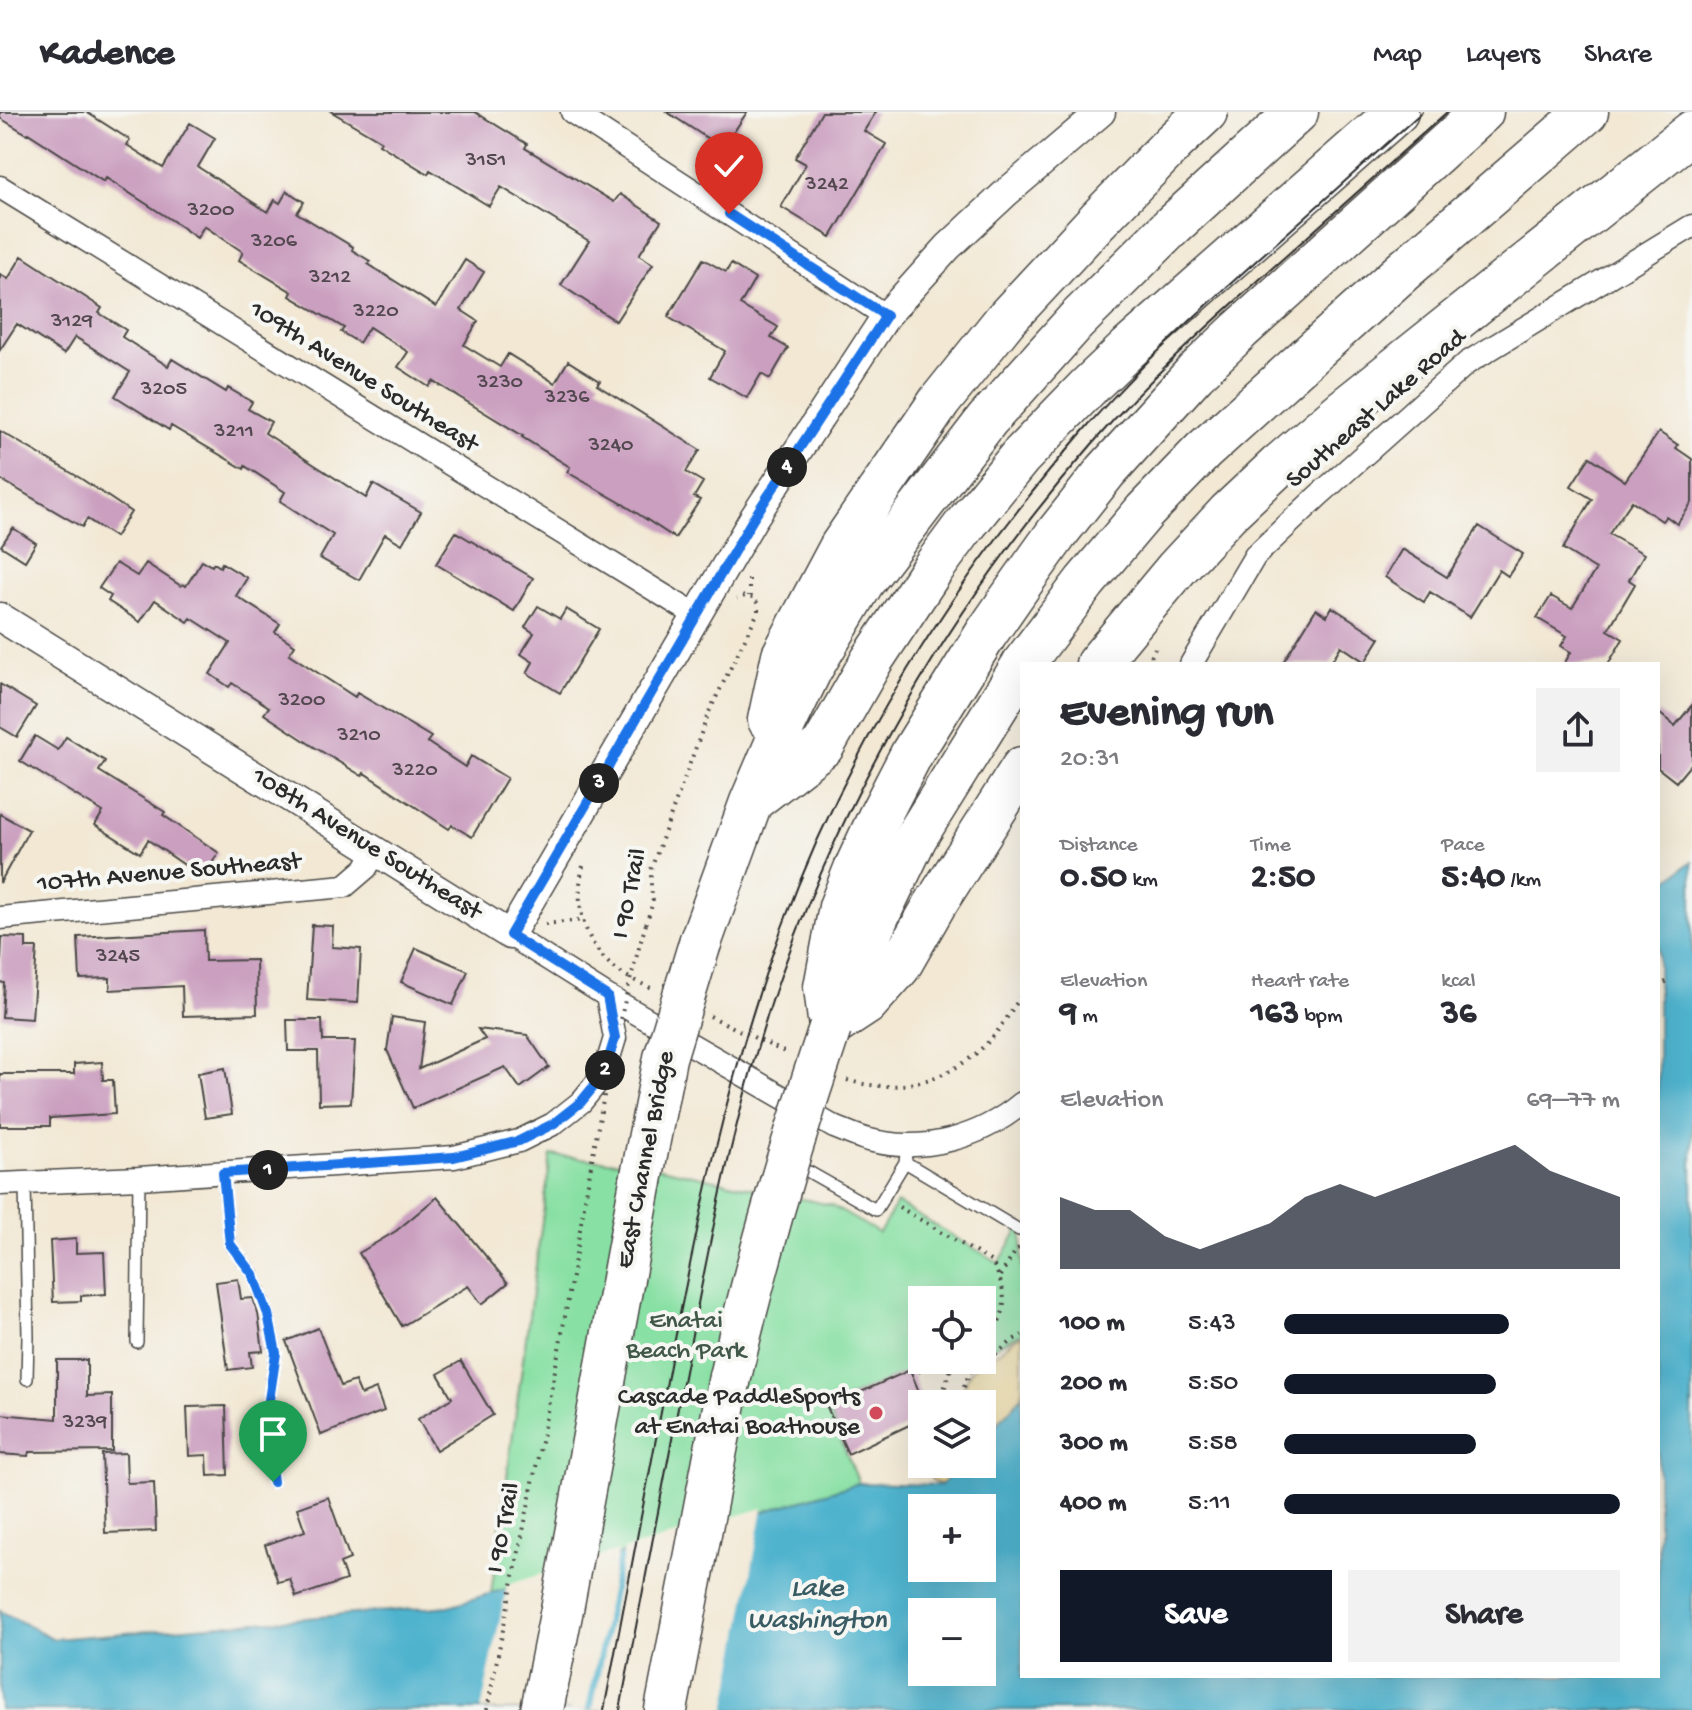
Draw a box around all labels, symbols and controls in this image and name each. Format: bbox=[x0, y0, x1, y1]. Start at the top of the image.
text: Kadence bbox=[40, 33, 174, 77]
text: Map bbox=[1373, 39, 1422, 72]
text: Layers bbox=[1466, 39, 1540, 72]
text: Share bbox=[1584, 39, 1652, 72]
pin bbox=[695, 132, 763, 214]
icon: check bbox=[707, 144, 751, 188]
house number: 3151 bbox=[465, 148, 506, 174]
house number: 3242 bbox=[804, 172, 849, 198]
house number: 3200 bbox=[186, 198, 235, 224]
house number: 3206 bbox=[250, 229, 298, 255]
house number: 3212 bbox=[308, 265, 351, 291]
street label: 109th Avenue Southeast bbox=[242, 294, 485, 462]
house number: 3220 bbox=[352, 299, 399, 325]
house number: 3129 bbox=[50, 309, 93, 335]
street label: Southeast Lake Road bbox=[1281, 322, 1475, 497]
house number: 3230 bbox=[476, 370, 523, 396]
house number: 3205 bbox=[140, 377, 187, 403]
house number: 3236 bbox=[544, 385, 590, 411]
house number: 3211 bbox=[213, 419, 254, 445]
house number: 3240 bbox=[587, 433, 634, 459]
pin: 4 bbox=[767, 447, 807, 487]
text: 4 bbox=[782, 454, 792, 480]
house number: 3200 bbox=[277, 688, 326, 714]
button: share bbox=[1536, 688, 1620, 772]
text: Evening run bbox=[1060, 689, 1273, 741]
house number: 3210 bbox=[336, 723, 381, 749]
text: 20:31 bbox=[1060, 745, 1120, 776]
house number: 3220 bbox=[391, 758, 438, 784]
street label: 108th Avenue Southeast bbox=[245, 761, 489, 930]
pin: 3 bbox=[579, 763, 619, 803]
text: 3 bbox=[593, 770, 605, 796]
text: Distance bbox=[1060, 833, 1138, 859]
text: Time bbox=[1251, 833, 1291, 859]
text: Pace bbox=[1441, 833, 1485, 859]
street label: I 90 Trail bbox=[606, 846, 656, 942]
street label: 107th Avenue Southeast bbox=[35, 847, 304, 901]
text: 0.50 bbox=[1060, 859, 1127, 899]
text: 2:50 bbox=[1251, 859, 1315, 899]
text: 5:40 bbox=[1441, 859, 1505, 899]
text: km bbox=[1127, 868, 1158, 894]
text: /km bbox=[1505, 868, 1541, 894]
house number: 3245 bbox=[95, 944, 140, 970]
text: Elevation bbox=[1060, 969, 1147, 995]
text: Heart rate bbox=[1251, 969, 1349, 995]
text: kcal bbox=[1441, 969, 1476, 995]
text: 9 bbox=[1060, 995, 1077, 1035]
text: 163 bbox=[1251, 995, 1299, 1035]
text: 36 bbox=[1441, 995, 1476, 1035]
text: m bbox=[1077, 1004, 1098, 1030]
text: bpm bbox=[1299, 1004, 1343, 1030]
street label: East Channel Bridge bbox=[611, 1048, 683, 1271]
pin: 2 bbox=[585, 1050, 625, 1090]
text: 2 bbox=[600, 1057, 610, 1083]
text: Elevation bbox=[1060, 1086, 1163, 1117]
text: 69–77 m bbox=[1526, 1086, 1620, 1117]
pin: 1 bbox=[248, 1150, 288, 1190]
text: 1 bbox=[264, 1157, 272, 1183]
map controls bbox=[908, 1286, 996, 1686]
button: locate bbox=[908, 1286, 996, 1374]
park label: Enatai Beach Park bbox=[625, 1307, 748, 1368]
text: 100 m bbox=[1060, 1309, 1125, 1340]
text: 5:43 bbox=[1188, 1309, 1236, 1340]
text: 200 m bbox=[1060, 1369, 1127, 1400]
text: 5:50 bbox=[1188, 1369, 1238, 1400]
place label: Cascade PaddleSports at Enatai Boathouse bbox=[618, 1383, 861, 1444]
button: layers bbox=[908, 1390, 996, 1478]
pin bbox=[239, 1400, 307, 1482]
marker: Cascade PaddleSports at Enatai Boathouse bbox=[867, 1404, 885, 1422]
house number: 3239 bbox=[62, 1410, 107, 1436]
icon: arrive bbox=[251, 1412, 295, 1456]
text: 300 m bbox=[1060, 1429, 1128, 1460]
text: 5:58 bbox=[1188, 1429, 1238, 1460]
street label: I 90 Trail bbox=[481, 1480, 529, 1576]
text: 400 m bbox=[1060, 1489, 1126, 1520]
text: 5:11 bbox=[1188, 1489, 1231, 1520]
button: + bbox=[908, 1494, 996, 1582]
button: Save bbox=[1060, 1570, 1332, 1662]
button: Share bbox=[1348, 1570, 1620, 1662]
water label: Lake Washington bbox=[747, 1573, 887, 1638]
button: − bbox=[908, 1598, 996, 1686]

